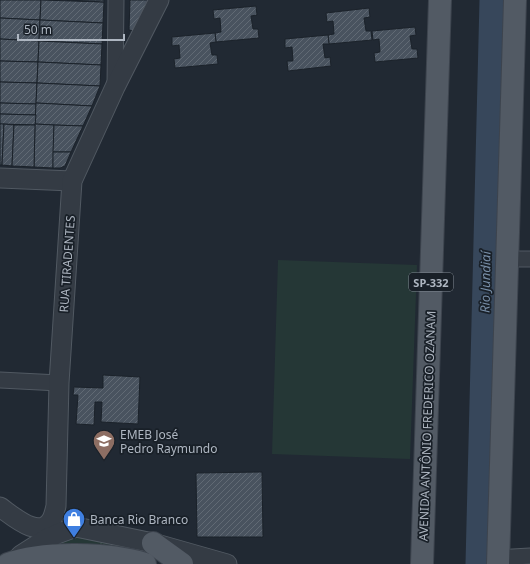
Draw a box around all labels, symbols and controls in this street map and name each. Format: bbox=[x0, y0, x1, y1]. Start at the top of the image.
scale bar bbox=[18, 16, 124, 42]
text: 50 m bbox=[24, 21, 52, 38]
street label: RUA TIRADENTES bbox=[55, 214, 79, 313]
water label: Rio Jundiaí bbox=[475, 249, 495, 313]
road number: SP-332 bbox=[409, 273, 453, 291]
street label: AVENIDA ANTÔNIO FREDERICO OZANAM bbox=[414, 311, 440, 541]
place label: EMEB José Pedro Raymundo bbox=[120, 426, 218, 457]
school or university icon: EMEB José Pedro Raymundo bbox=[91, 428, 117, 461]
shop icon: Banca Rio Branco bbox=[61, 506, 87, 539]
place label: Banca Rio Branco bbox=[90, 511, 188, 528]

